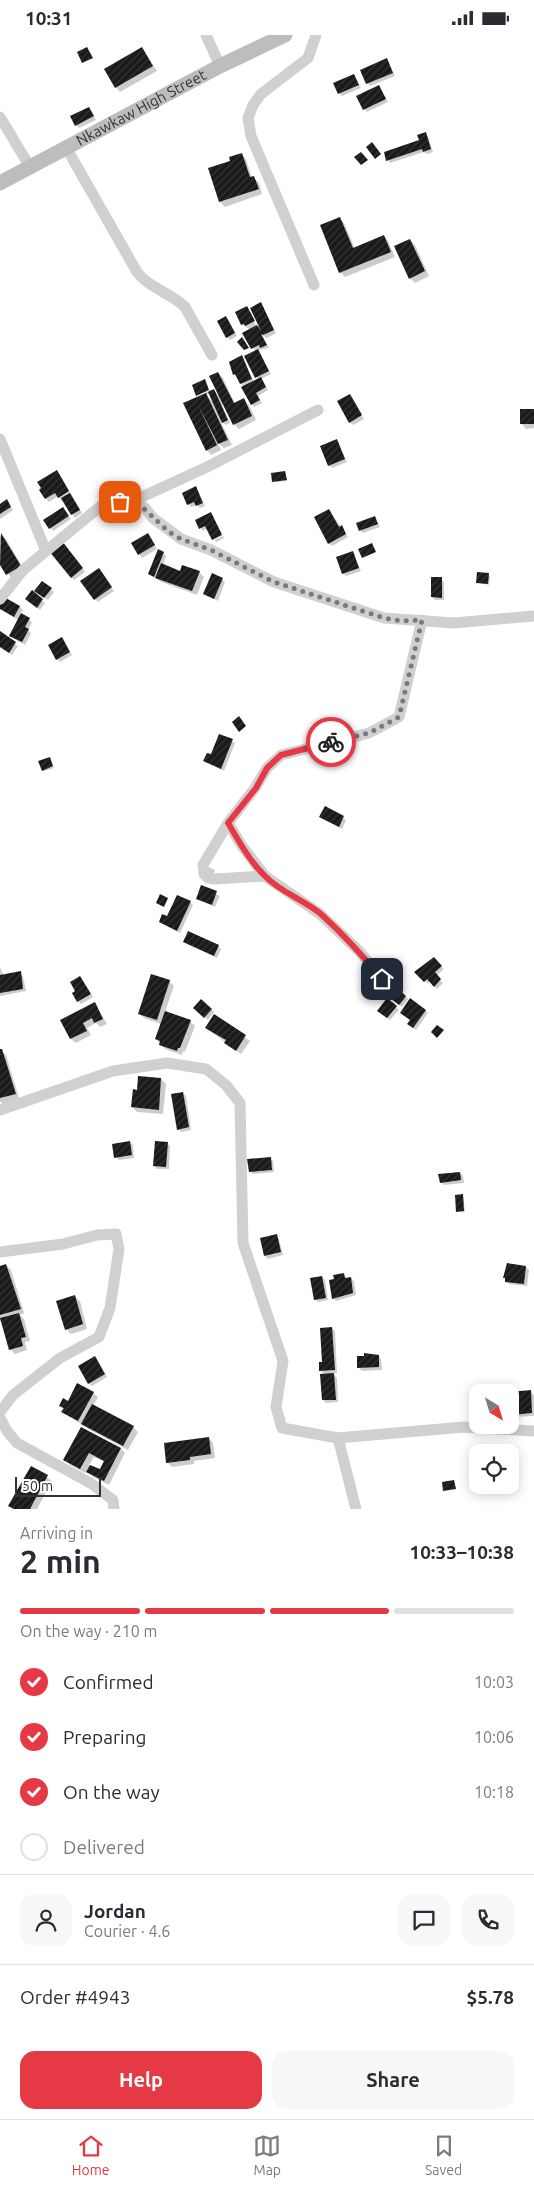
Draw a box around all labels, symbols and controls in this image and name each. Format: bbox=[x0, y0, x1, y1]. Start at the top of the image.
text: 10:31 bbox=[25, 7, 73, 29]
street label: Nkawkaw High Street bbox=[73, 66, 209, 149]
pin bbox=[99, 481, 141, 523]
icon: bag bbox=[106, 488, 134, 516]
courier bbox=[306, 717, 356, 767]
icon: bike bbox=[317, 728, 345, 756]
pin bbox=[361, 958, 403, 1000]
icon: home bbox=[368, 965, 396, 993]
north arrow bbox=[469, 1384, 519, 1434]
map controls bbox=[469, 1384, 519, 1494]
button: locate bbox=[469, 1444, 519, 1494]
scale bar bbox=[15, 1474, 101, 1497]
text: 50 m bbox=[22, 1478, 53, 1494]
text: Arriving in bbox=[20, 1524, 93, 1542]
text: 10:33–10:38 bbox=[409, 1541, 514, 1563]
text: 2 min bbox=[20, 1543, 101, 1579]
text: On the way · 210 m bbox=[20, 1622, 157, 1640]
icon: check bbox=[20, 1668, 48, 1696]
text: Confirmed bbox=[63, 1671, 154, 1693]
text: 10:03 bbox=[474, 1673, 514, 1691]
icon: check bbox=[20, 1723, 48, 1751]
text: Preparing bbox=[63, 1726, 147, 1748]
text: 10:06 bbox=[474, 1728, 514, 1746]
icon: check bbox=[20, 1778, 48, 1806]
text: On the way bbox=[63, 1781, 160, 1803]
text: 10:18 bbox=[474, 1783, 514, 1801]
text: Delivered bbox=[63, 1836, 145, 1858]
button: person bbox=[20, 1894, 72, 1946]
button: chat bbox=[398, 1894, 450, 1946]
button: phone bbox=[462, 1894, 514, 1946]
text: Jordan bbox=[84, 1900, 146, 1922]
text: Courier · 4.6 bbox=[84, 1922, 170, 1940]
text: Order #4943 bbox=[20, 1986, 130, 2008]
text: $5.78 bbox=[466, 1986, 514, 2008]
button: Help bbox=[20, 2051, 262, 2109]
button: Share bbox=[272, 2051, 514, 2109]
tab: Home bbox=[72, 2132, 110, 2178]
tab: Map bbox=[253, 2132, 281, 2178]
tab: Saved bbox=[425, 2132, 462, 2178]

